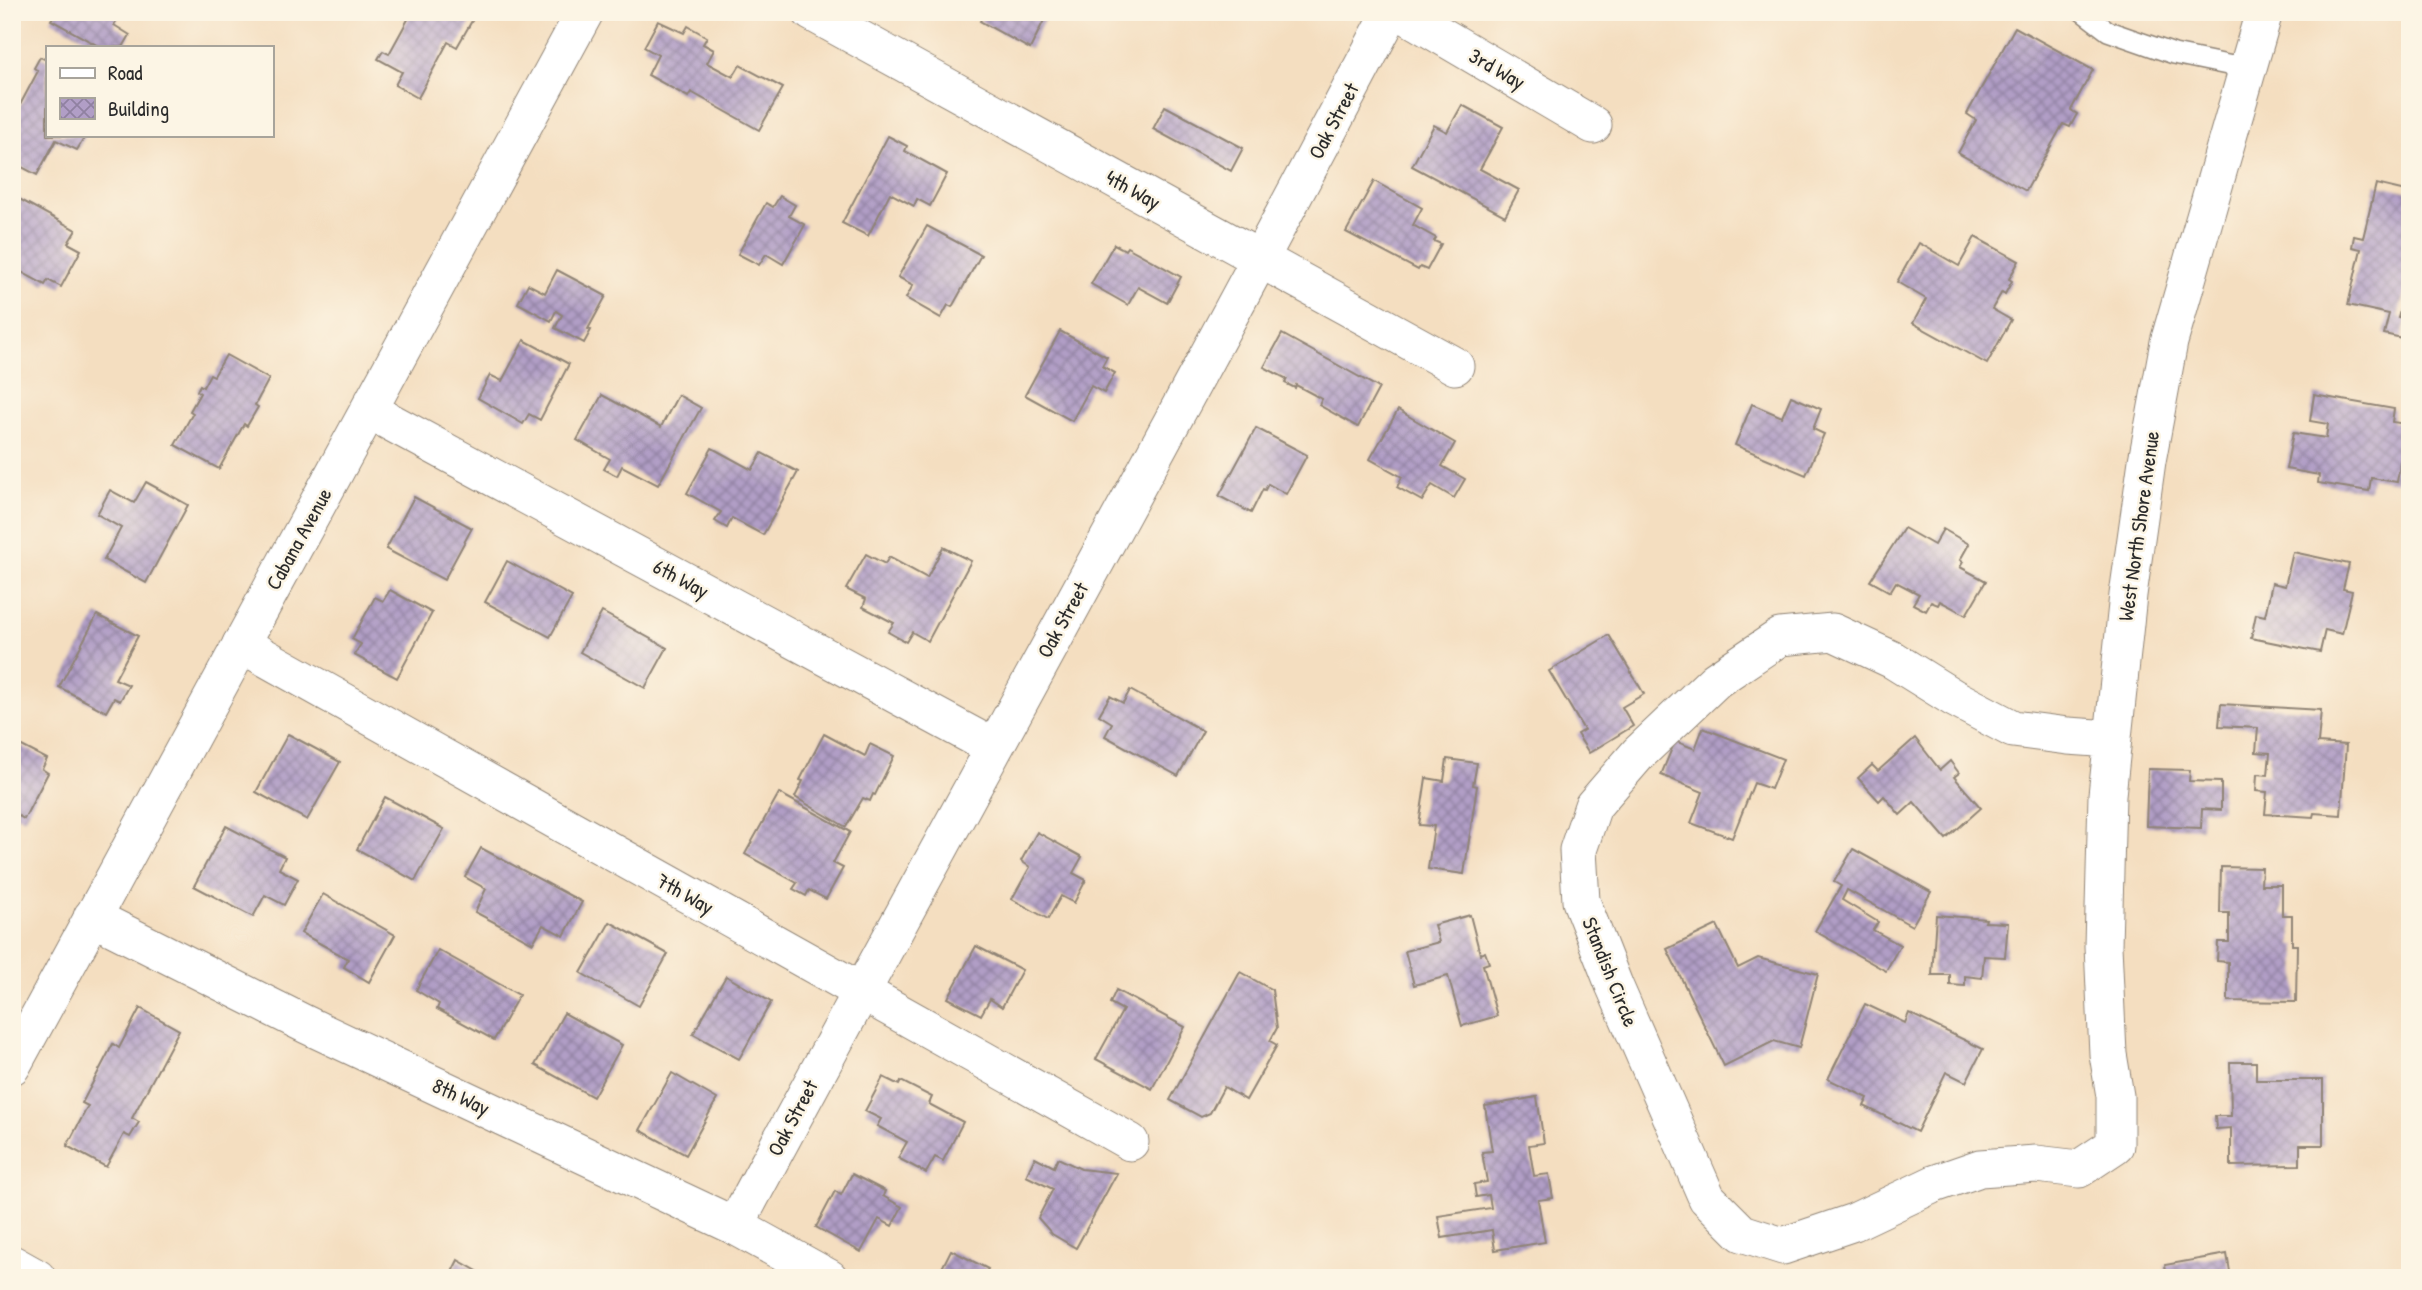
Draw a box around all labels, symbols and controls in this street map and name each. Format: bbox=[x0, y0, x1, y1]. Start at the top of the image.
street label: 3rd Way bbox=[1464, 41, 1531, 96]
legend bbox=[46, 46, 273, 136]
text: Road bbox=[108, 58, 142, 87]
street label: Oak Street bbox=[1301, 77, 1366, 164]
text: Building bbox=[108, 94, 169, 123]
street label: 4th Way bbox=[1100, 163, 1166, 217]
street label: West North Shore Avenue bbox=[2111, 429, 2166, 623]
street label: Cabana Avenue bbox=[259, 483, 339, 595]
street label: 6th Way bbox=[648, 552, 714, 605]
street label: Oak Street bbox=[1030, 576, 1096, 663]
street label: 7th Way bbox=[651, 866, 719, 921]
street label: Standish Circle bbox=[1575, 913, 1646, 1031]
street label: 8th Way bbox=[428, 1071, 495, 1122]
street label: Oak Street bbox=[760, 1074, 825, 1161]

